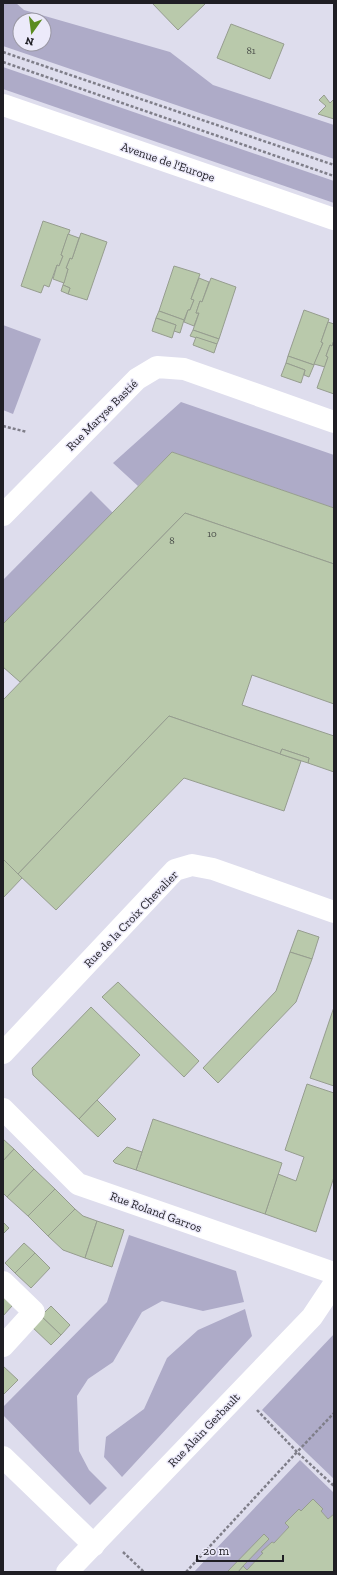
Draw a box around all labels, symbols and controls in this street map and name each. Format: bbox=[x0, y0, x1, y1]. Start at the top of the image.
north arrow bbox=[12, 12, 52, 52]
text: N bbox=[23, 34, 35, 49]
house number: 81 bbox=[246, 45, 256, 57]
street label: Avenue de l'Europe bbox=[119, 139, 217, 185]
street label: Rue Maryse Bastié bbox=[63, 376, 141, 454]
house number: 10 bbox=[207, 528, 217, 540]
house number: 8 bbox=[169, 535, 175, 547]
street label: Rue de la Croix Chevalier bbox=[81, 868, 181, 970]
street label: Rue Roland Garros bbox=[108, 1189, 204, 1235]
street label: Rue Alain Gerbault bbox=[165, 1390, 243, 1470]
scale bar bbox=[197, 1537, 283, 1563]
text: 20 m bbox=[203, 1544, 230, 1558]

